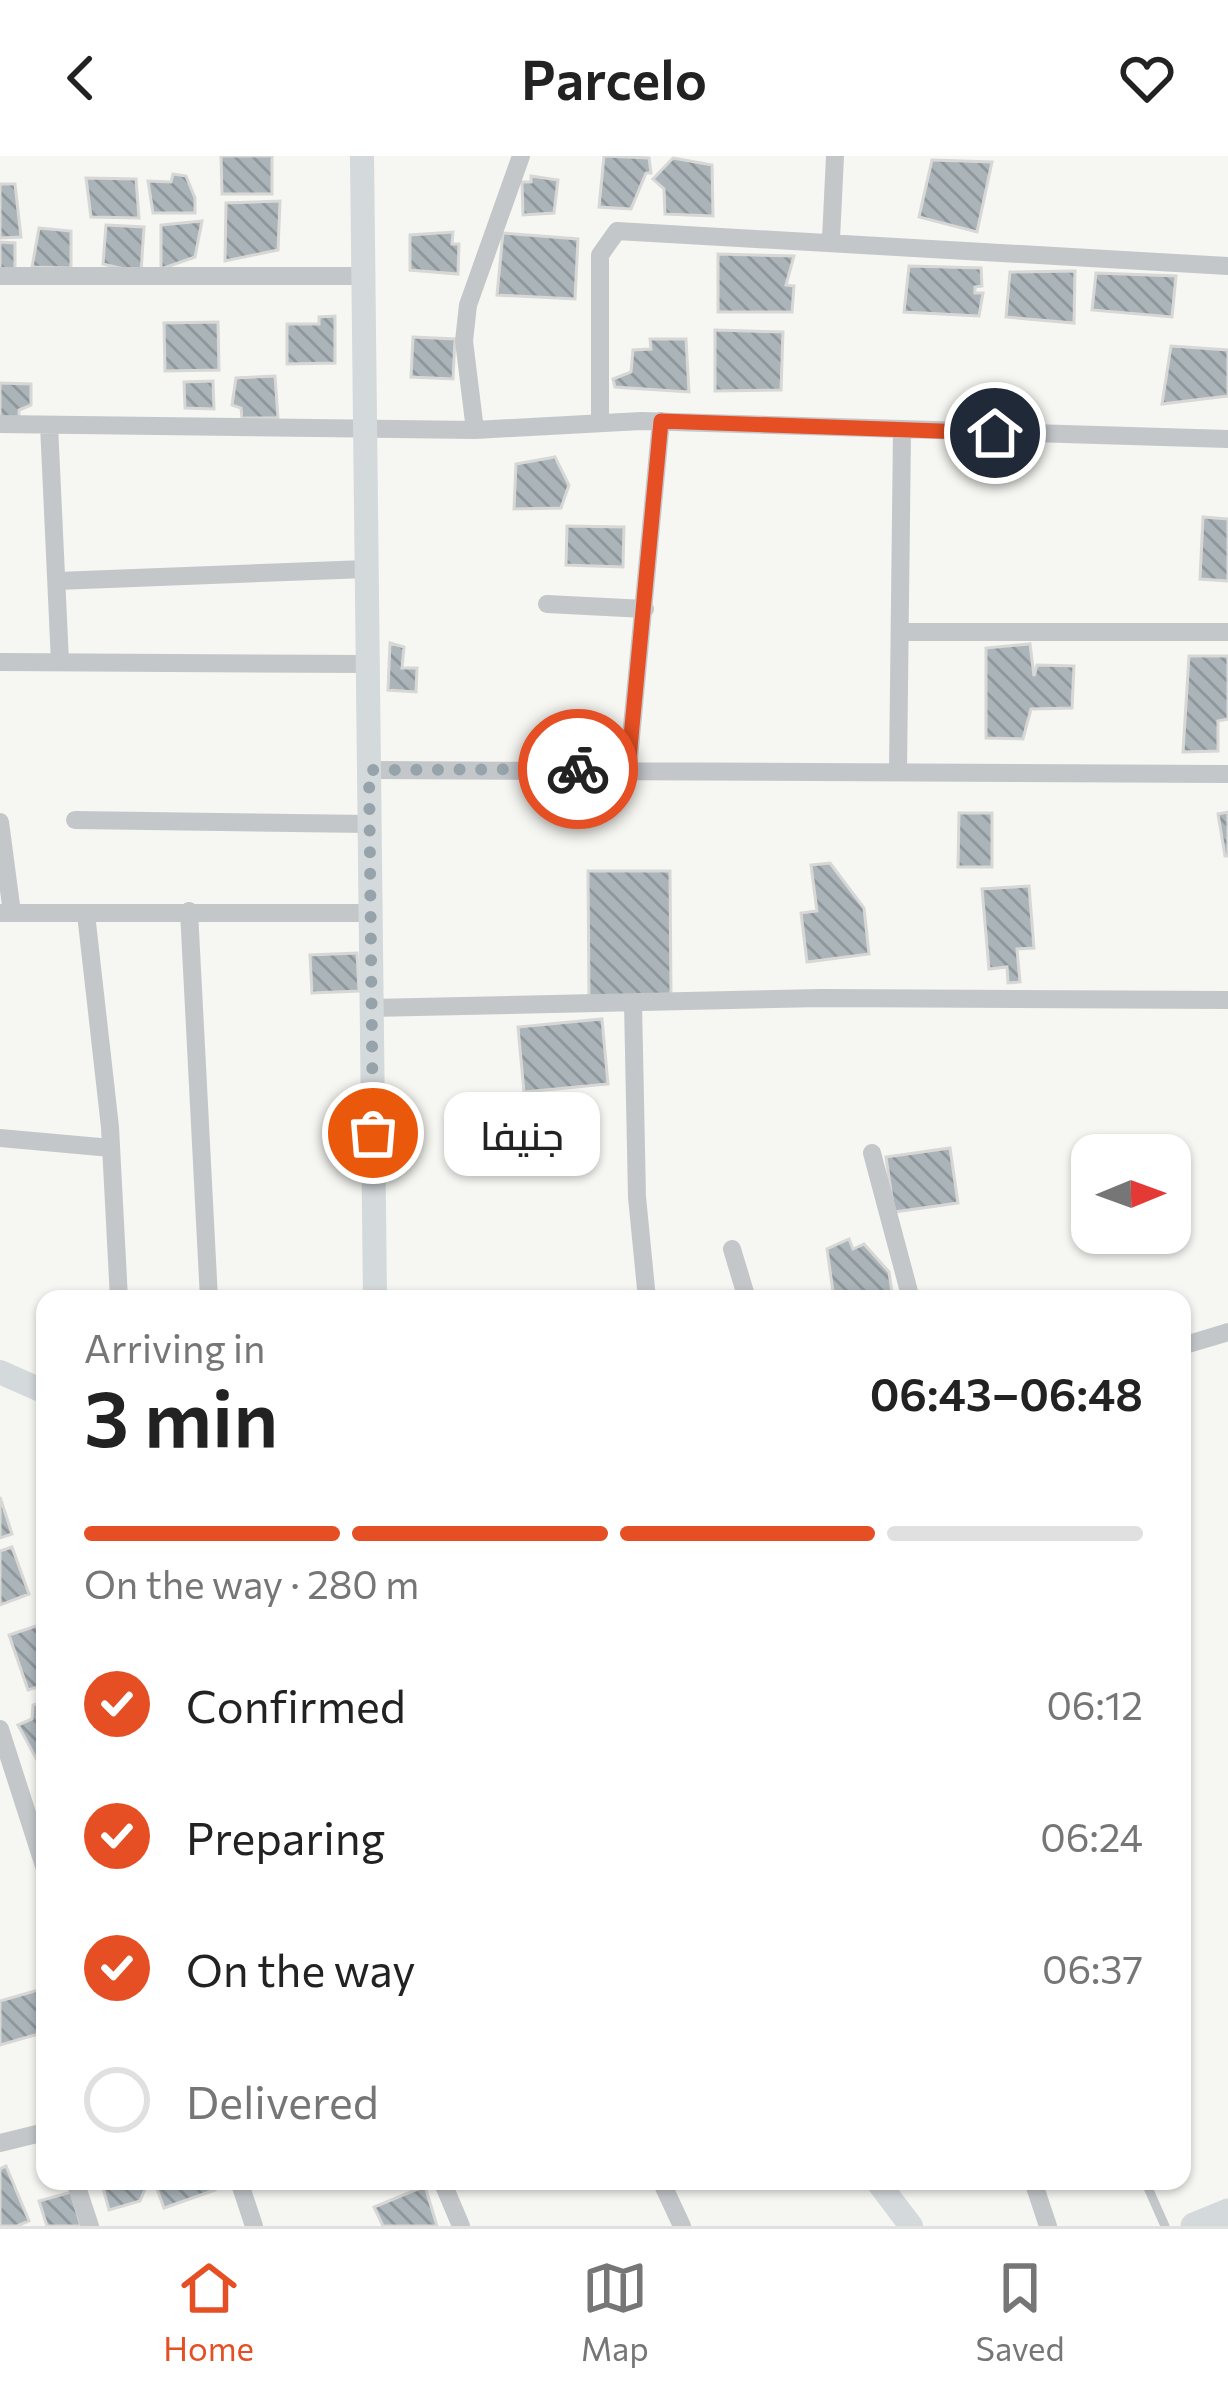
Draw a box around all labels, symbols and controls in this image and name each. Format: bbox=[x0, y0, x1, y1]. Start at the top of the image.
icon: back bbox=[48, 45, 114, 111]
text: Parcelo bbox=[521, 45, 707, 111]
icon: heart bbox=[1114, 45, 1180, 111]
pin bbox=[944, 382, 1046, 484]
icon: home bbox=[962, 400, 1028, 466]
courier bbox=[518, 709, 638, 829]
icon: bike bbox=[545, 736, 611, 802]
pin bbox=[322, 1082, 424, 1184]
callout: جنيفا bbox=[445, 1091, 601, 1175]
icon: bag bbox=[340, 1100, 406, 1166]
text: جنيفا bbox=[480, 1110, 564, 1158]
north arrow bbox=[1071, 1134, 1191, 1254]
map controls bbox=[1071, 1134, 1191, 1254]
text: Arriving in bbox=[84, 1323, 265, 1371]
text: 06:43–06:48 bbox=[870, 1365, 1143, 1420]
text: 3 min bbox=[84, 1368, 278, 1463]
text: On the way · 280 m bbox=[84, 1559, 419, 1607]
icon: check bbox=[84, 1671, 150, 1737]
text: Confirmed bbox=[186, 1677, 406, 1732]
text: 06:12 bbox=[1046, 1680, 1143, 1728]
icon: check bbox=[84, 1803, 150, 1869]
text: Preparing bbox=[186, 1809, 385, 1864]
text: 06:24 bbox=[1040, 1812, 1143, 1860]
icon: check bbox=[84, 1935, 150, 2001]
text: On the way bbox=[186, 1941, 416, 1996]
text: 06:37 bbox=[1042, 1944, 1143, 1992]
text: Delivered bbox=[186, 2073, 379, 2128]
tab: Home bbox=[163, 2255, 254, 2368]
tab: Map bbox=[581, 2255, 649, 2368]
tab: Saved bbox=[976, 2255, 1065, 2368]

